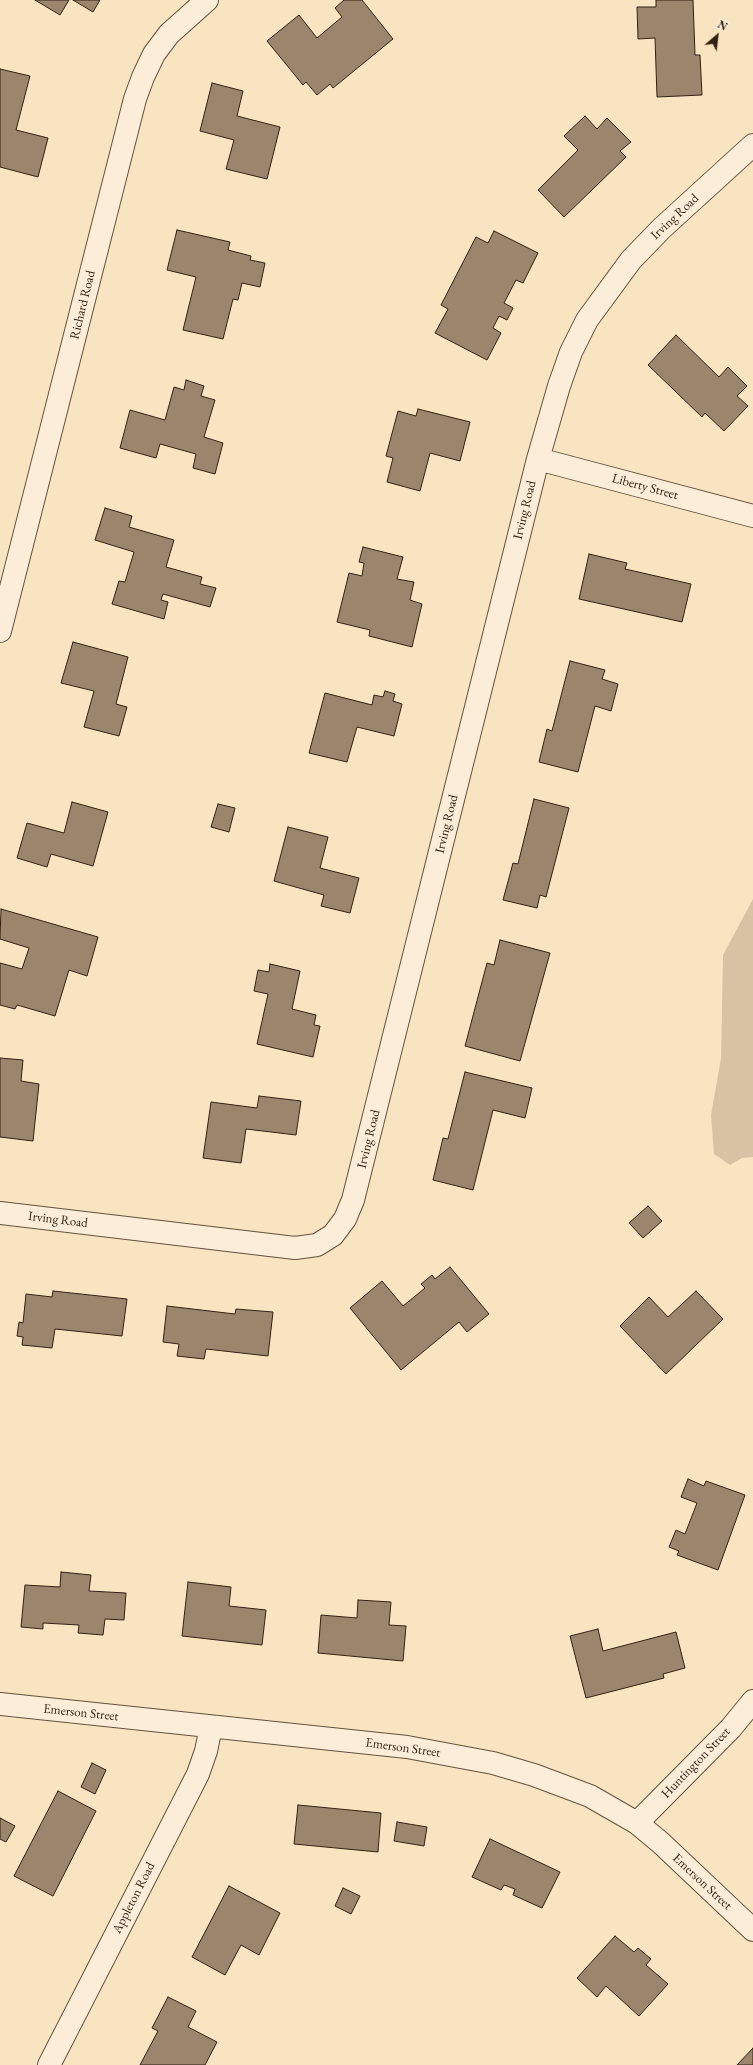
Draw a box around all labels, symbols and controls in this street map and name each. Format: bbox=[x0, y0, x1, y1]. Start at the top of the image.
north arrow bbox=[697, 16, 737, 56]
text: N bbox=[715, 17, 730, 34]
street label: Irving Road bbox=[648, 191, 702, 243]
street label: Richard Road bbox=[67, 269, 99, 341]
street label: Liberty Street bbox=[610, 471, 680, 503]
street label: Irving Road bbox=[510, 479, 540, 541]
street label: Irving Road bbox=[432, 793, 462, 855]
street label: Irving Road bbox=[354, 1108, 384, 1170]
street label: Irving Road bbox=[27, 1209, 89, 1231]
street label: Emerson Street bbox=[43, 1701, 119, 1725]
street label: Huntington Street bbox=[658, 1724, 734, 1802]
street label: Emerson Street bbox=[365, 1735, 441, 1761]
street label: Emerson Street bbox=[669, 1851, 735, 1913]
street label: Appleton Road bbox=[109, 1860, 159, 1936]

